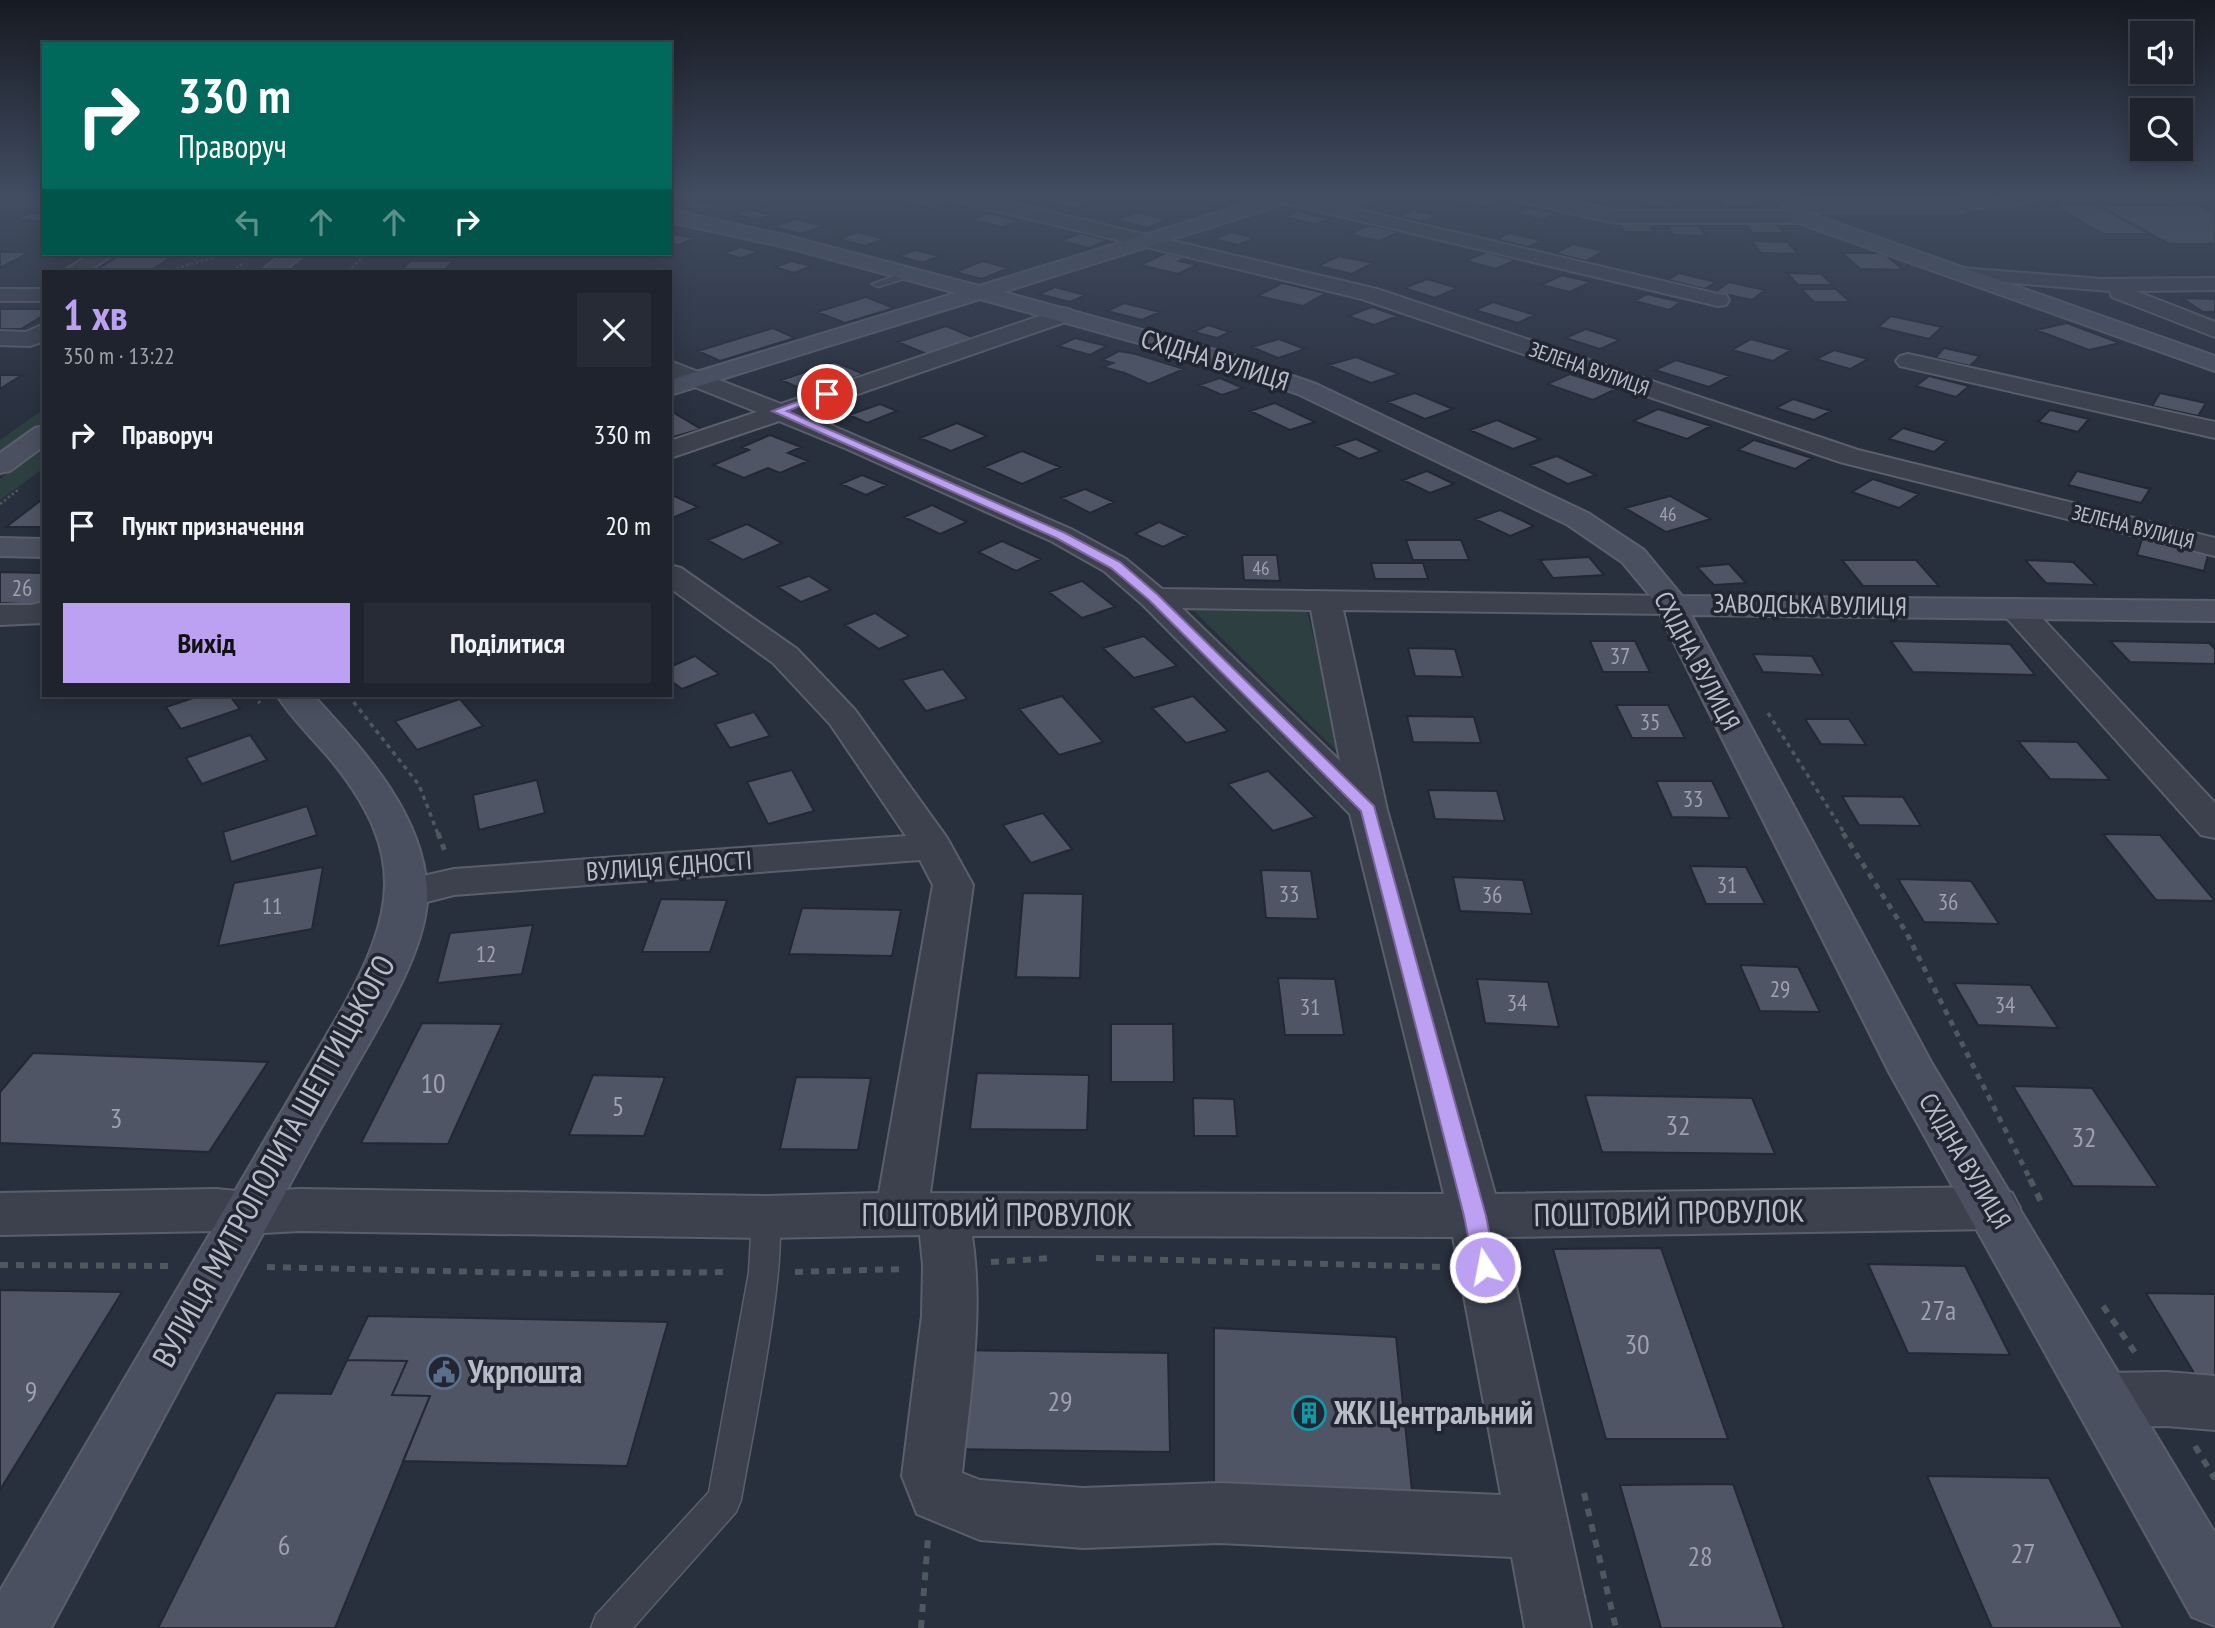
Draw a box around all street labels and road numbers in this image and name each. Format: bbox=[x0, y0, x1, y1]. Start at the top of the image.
street label: СХІДНА ВУЛИЦЯ bbox=[1137, 321, 1293, 398]
street label: ЗЕЛЕНА ВУЛИЦЯ bbox=[1526, 335, 1653, 402]
street label: ЗЕЛЕНА ВУЛИЦЯ bbox=[2069, 498, 2197, 555]
street label: СХІДНА ВУЛИЦЯ bbox=[1647, 586, 1748, 736]
street label: ЗАВОДСЬКА ВУЛИЦЯ bbox=[1713, 586, 1907, 623]
street label: ВУЛИЦЯ ЄДНОСТІ bbox=[585, 843, 753, 888]
street label: ВУЛИЦЯ МИТРОПОЛИТА ШЕПТИЦЬКОГО bbox=[142, 947, 404, 1374]
street label: СХІДНА ВУЛИЦЯ bbox=[1912, 1087, 2019, 1235]
street label: ПОШТОВИЙ ПРОВУЛОК bbox=[1533, 1189, 1805, 1235]
street label: ПОШТОВИЙ ПРОВУЛОК bbox=[861, 1193, 1133, 1235]

